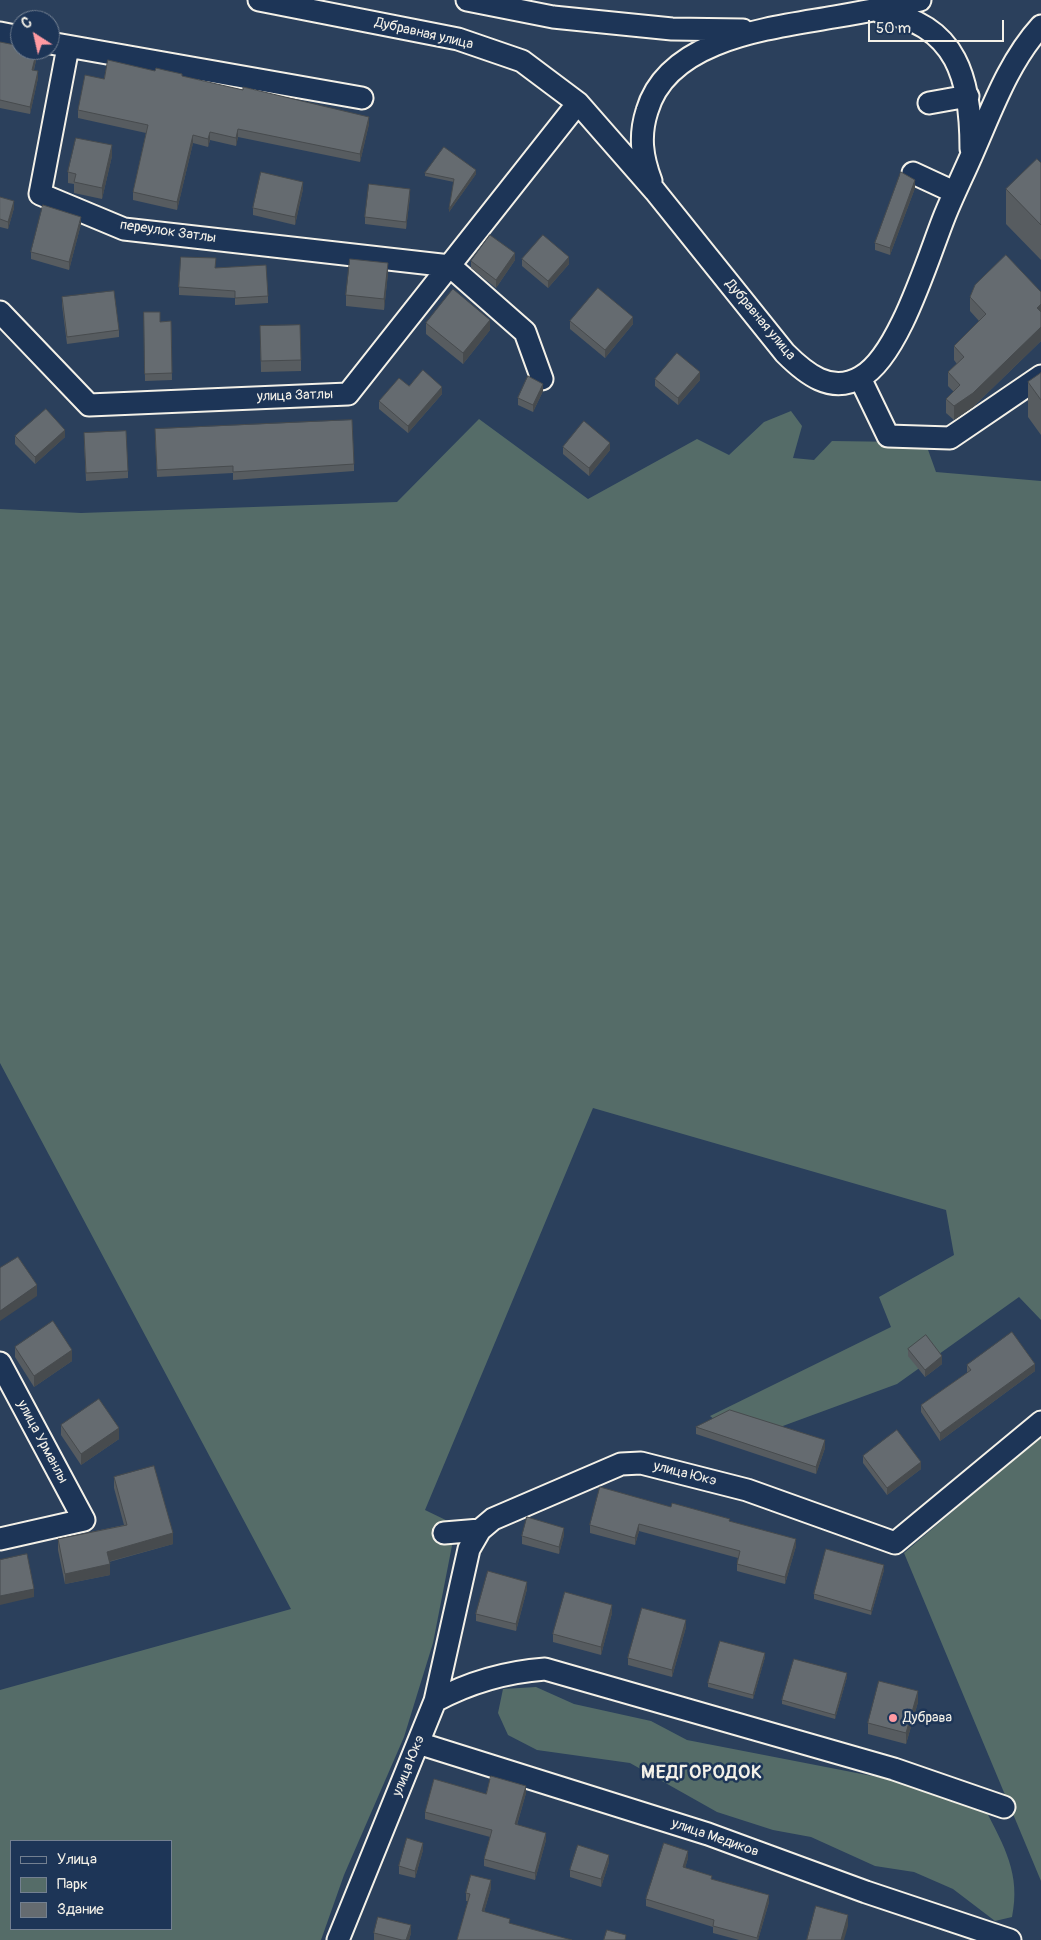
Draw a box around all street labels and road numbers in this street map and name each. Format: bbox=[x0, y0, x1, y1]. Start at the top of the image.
street label: Дубравная улица bbox=[373, 15, 475, 53]
street label: переулок Затлы bbox=[119, 217, 217, 247]
street label: Дубравная улица bbox=[721, 276, 799, 364]
street label: улица Затлы bbox=[257, 386, 333, 406]
street label: улица Урманлы bbox=[13, 1397, 71, 1487]
street label: улица Юкэ bbox=[652, 1458, 718, 1490]
street label: улица Юкэ bbox=[389, 1733, 429, 1799]
street label: улица Медиков bbox=[669, 1815, 761, 1861]

